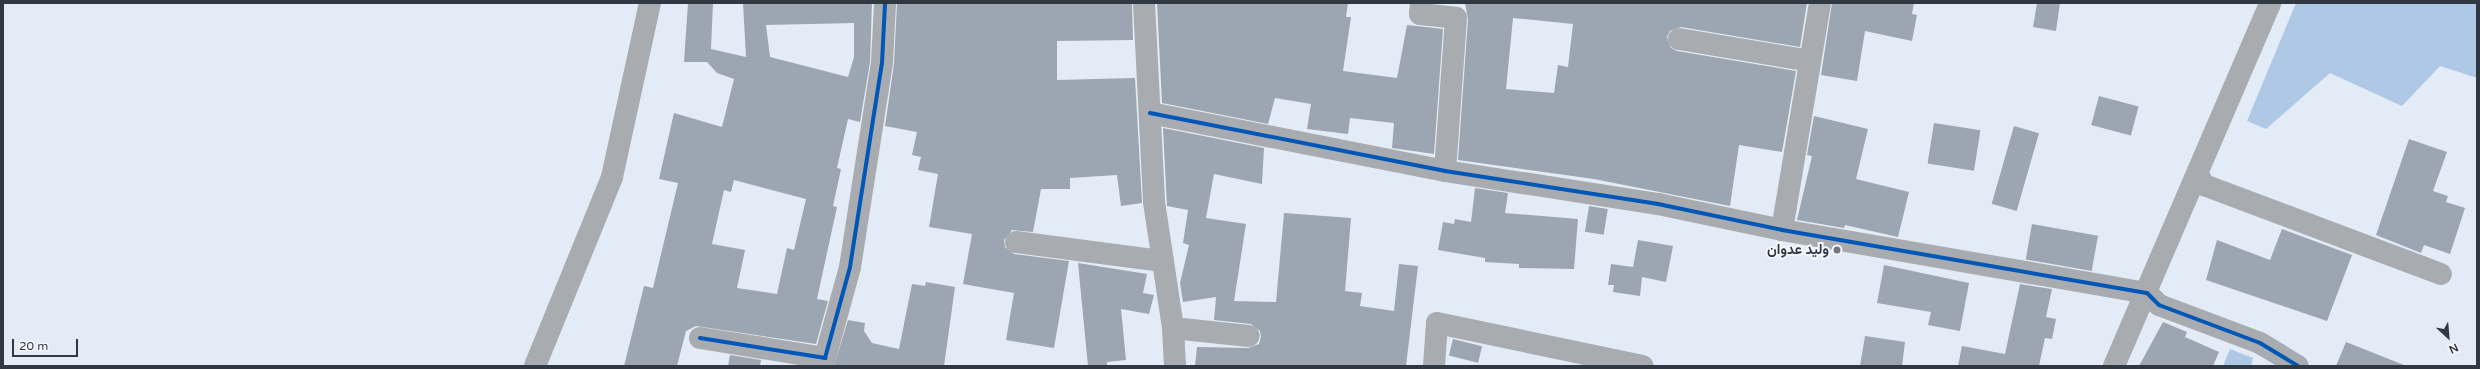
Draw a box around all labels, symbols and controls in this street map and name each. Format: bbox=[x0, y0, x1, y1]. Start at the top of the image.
place label: وليد عدوان bbox=[1767, 242, 1829, 258]
marker: وليد عدوان bbox=[1832, 245, 1842, 255]
north arrow bbox=[2428, 317, 2468, 357]
scale bar bbox=[14, 331, 80, 357]
text: 20 m bbox=[19, 339, 48, 353]
text: N bbox=[2447, 340, 2460, 356]

